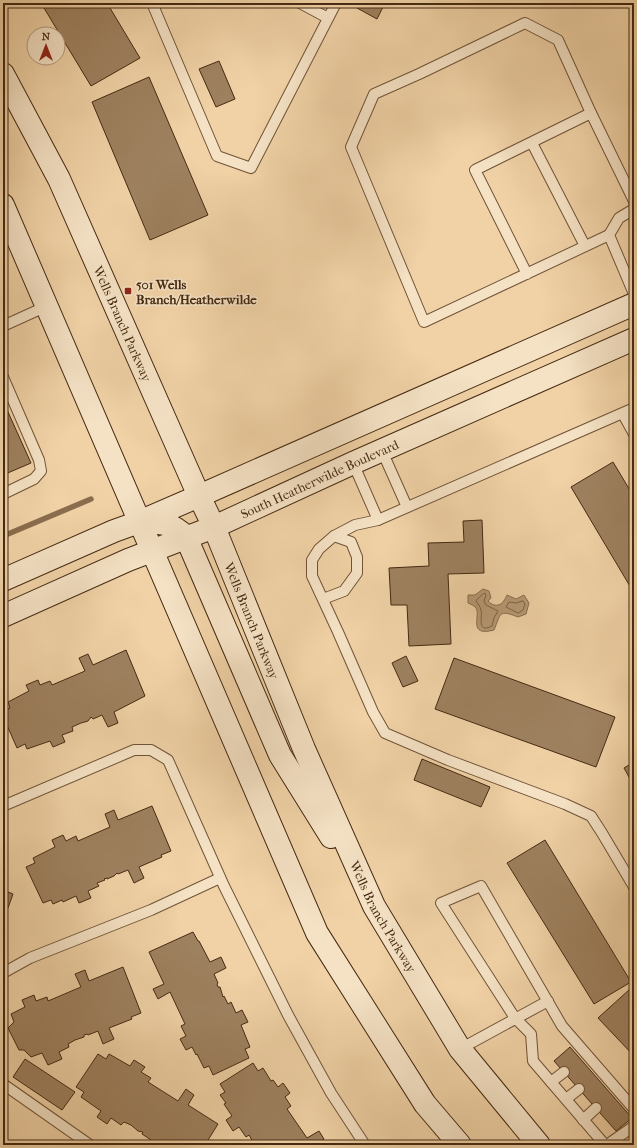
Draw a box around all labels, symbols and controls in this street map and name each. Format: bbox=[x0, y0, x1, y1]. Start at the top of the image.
north arrow bbox=[26, 26, 66, 66]
text: N bbox=[42, 30, 51, 43]
street label: Wells Branch Parkway bbox=[90, 263, 155, 385]
place label: 501 Wells Branch/Heatherwilde bbox=[136, 277, 257, 307]
marker: 501 Wells Branch/Heatherwilde bbox=[123, 286, 133, 296]
street label: South Heatherwilde Boulevard bbox=[238, 436, 402, 522]
street label: Wells Branch Parkway bbox=[221, 559, 282, 682]
street label: Wells Branch Parkway bbox=[346, 858, 420, 976]

